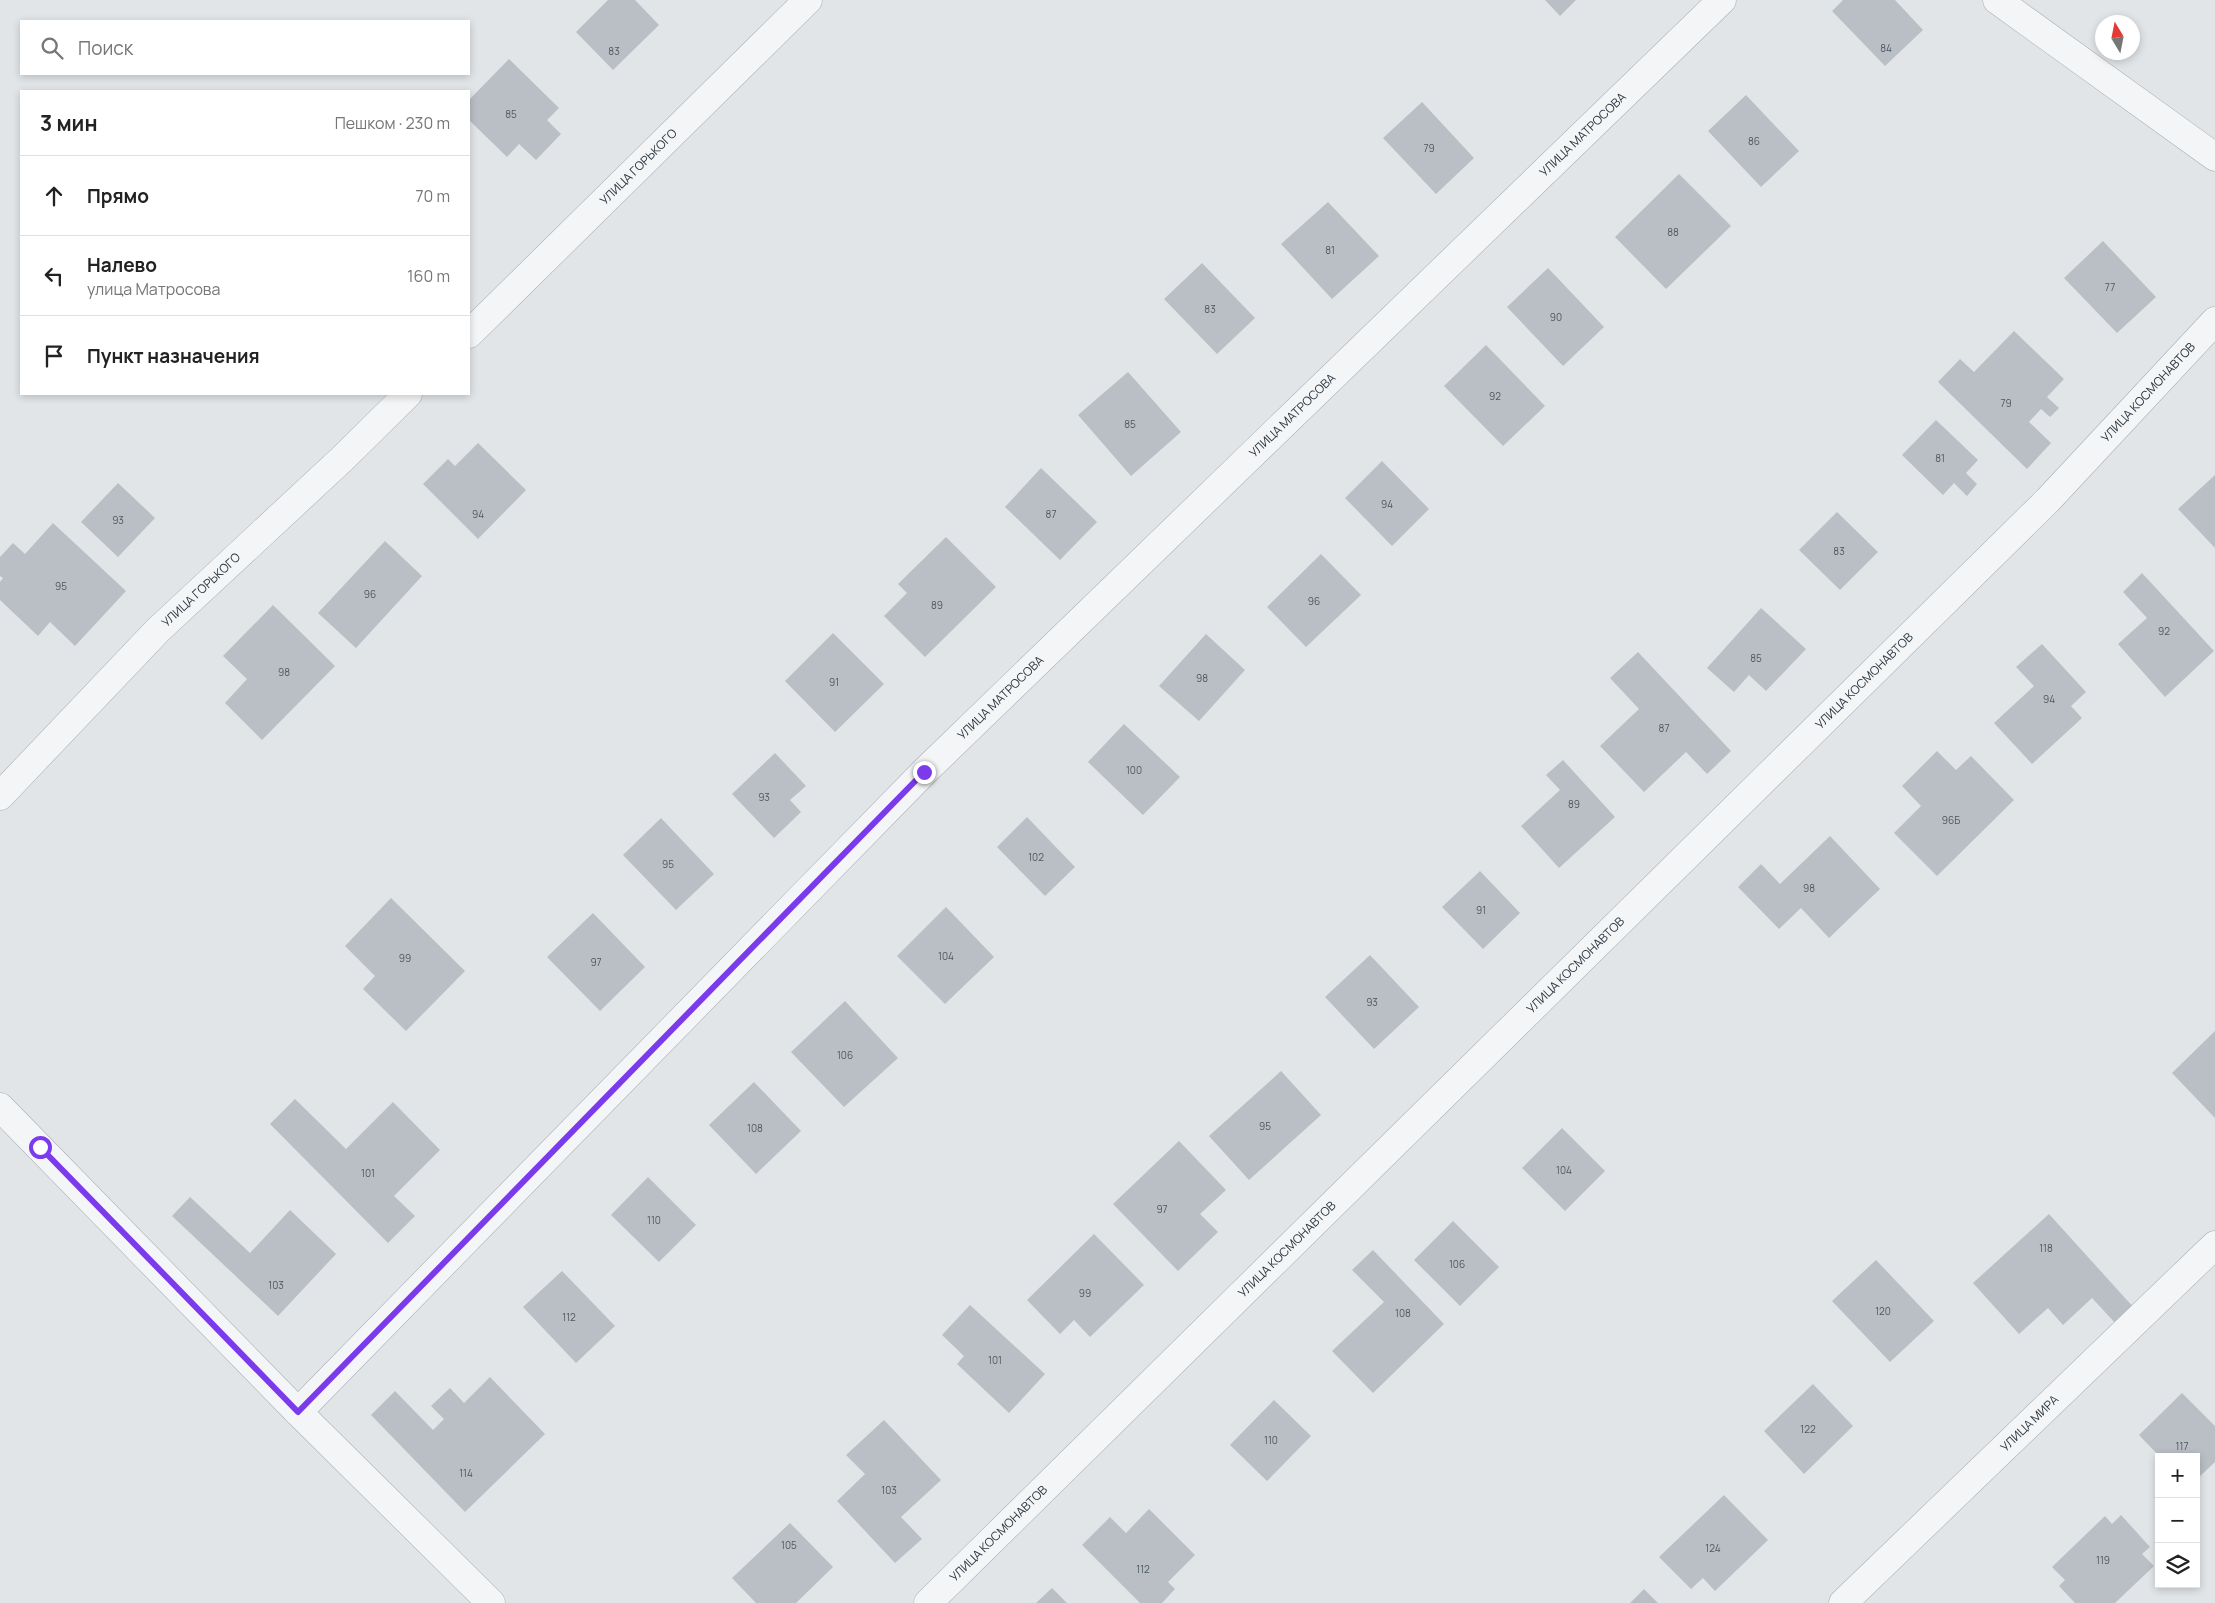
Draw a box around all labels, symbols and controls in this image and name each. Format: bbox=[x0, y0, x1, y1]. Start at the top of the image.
north arrow bbox=[2095, 15, 2140, 60]
search box bbox=[20, 20, 470, 75]
icon: search bbox=[38, 34, 66, 62]
text: Поиск bbox=[78, 35, 133, 61]
house number: 84 bbox=[1880, 41, 1892, 55]
house number: 83 bbox=[608, 44, 620, 58]
street label: УЛИЦА МАТРОСОВА bbox=[1536, 88, 1630, 180]
house number: 85 bbox=[505, 107, 517, 121]
text: 3 мин bbox=[40, 109, 97, 137]
text: Пешком · 230 m bbox=[335, 112, 450, 134]
street label: УЛИЦА ГОРЬКОГО bbox=[596, 125, 681, 208]
house number: 86 bbox=[1748, 134, 1760, 148]
house number: 79 bbox=[1423, 141, 1435, 155]
icon: ahead bbox=[40, 182, 68, 210]
text: Прямо bbox=[87, 183, 149, 209]
text: 70 m bbox=[415, 185, 450, 207]
house number: 88 bbox=[1667, 225, 1679, 239]
house number: 81 bbox=[1325, 243, 1335, 257]
text: Налево bbox=[87, 252, 157, 278]
icon: left bbox=[40, 262, 68, 290]
text: 160 m bbox=[407, 265, 450, 287]
text: улица Матросова bbox=[87, 278, 220, 300]
house number: 77 bbox=[2105, 280, 2115, 294]
house number: 83 bbox=[1204, 302, 1216, 316]
house number: 90 bbox=[1550, 310, 1562, 324]
street label: УЛИЦА КОСМОНАВТОВ bbox=[2097, 338, 2199, 446]
icon: arrive bbox=[40, 342, 68, 370]
text: Пункт назначения bbox=[87, 343, 260, 369]
street label: УЛИЦА МАТРОСОВА bbox=[1245, 369, 1339, 461]
house number: 92 bbox=[1489, 389, 1501, 403]
house number: 79 bbox=[2000, 396, 2012, 410]
house number: 85 bbox=[1124, 417, 1136, 431]
house number: 81 bbox=[1935, 451, 1945, 465]
house number: 94 bbox=[1381, 497, 1393, 511]
house number: 94 bbox=[472, 507, 484, 521]
house number: 87 bbox=[1046, 507, 1056, 521]
house number: 93 bbox=[112, 513, 124, 527]
house number: 83 bbox=[1833, 544, 1845, 558]
street label: УЛИЦА ГОРЬКОГО bbox=[158, 548, 244, 631]
house number: 95 bbox=[55, 579, 67, 593]
house number: 96 bbox=[364, 587, 376, 601]
house number: 96 bbox=[1308, 594, 1320, 608]
house number: 89 bbox=[931, 598, 943, 612]
house number: 92 bbox=[2158, 624, 2170, 638]
street label: УЛИЦА КОСМОНАВТОВ bbox=[1811, 629, 1916, 733]
street label: УЛИЦА МАТРОСОВА bbox=[953, 651, 1048, 743]
house number: 85 bbox=[1750, 651, 1762, 665]
house number: 98 bbox=[278, 665, 290, 679]
house number: 98 bbox=[1196, 671, 1208, 685]
house number: 91 bbox=[829, 675, 839, 689]
house number: 94 bbox=[2043, 692, 2055, 706]
house number: 87 bbox=[1659, 721, 1669, 735]
route end bbox=[913, 761, 936, 784]
house number: 100 bbox=[1126, 763, 1142, 777]
house number: 93 bbox=[758, 790, 770, 804]
house number: 89 bbox=[1568, 797, 1580, 811]
house number: 96Б bbox=[1942, 813, 1960, 827]
house number: 102 bbox=[1028, 850, 1044, 864]
house number: 95 bbox=[662, 857, 674, 871]
house number: 98 bbox=[1803, 881, 1815, 895]
house number: 91 bbox=[1476, 903, 1486, 917]
street label: УЛИЦА КОСМОНАВТОВ bbox=[1523, 913, 1628, 1017]
house number: 104 bbox=[938, 949, 954, 963]
house number: 99 bbox=[399, 951, 411, 965]
house number: 97 bbox=[590, 955, 602, 969]
house number: 93 bbox=[1366, 995, 1378, 1009]
house number: 106 bbox=[837, 1048, 853, 1062]
house number: 95 bbox=[1259, 1119, 1271, 1133]
house number: 108 bbox=[747, 1121, 763, 1135]
route start bbox=[29, 1136, 52, 1159]
house number: 104 bbox=[1556, 1163, 1572, 1177]
house number: 101 bbox=[361, 1166, 375, 1180]
street label: УЛИЦА КОСМОНАВТОВ bbox=[1234, 1197, 1339, 1301]
house number: 97 bbox=[1156, 1202, 1168, 1216]
house number: 110 bbox=[647, 1213, 661, 1227]
house number: 118 bbox=[2039, 1241, 2053, 1255]
house number: 106 bbox=[1449, 1257, 1465, 1271]
house number: 103 bbox=[268, 1278, 284, 1292]
house number: 99 bbox=[1079, 1286, 1091, 1300]
house number: 120 bbox=[1875, 1304, 1891, 1318]
house number: 108 bbox=[1395, 1306, 1411, 1320]
house number: 112 bbox=[562, 1310, 576, 1324]
house number: 101 bbox=[988, 1353, 1002, 1367]
street label: УЛИЦА МИРА bbox=[1996, 1391, 2062, 1455]
house number: 122 bbox=[1800, 1422, 1816, 1436]
house number: 110 bbox=[1264, 1433, 1278, 1447]
house number: 117 bbox=[2176, 1439, 2188, 1453]
map controls bbox=[2155, 1453, 2200, 1588]
button: + bbox=[2155, 1453, 2200, 1498]
house number: 114 bbox=[459, 1466, 473, 1480]
street label: УЛИЦА КОСМОНАВТОВ bbox=[946, 1481, 1051, 1585]
house number: 103 bbox=[881, 1483, 897, 1497]
button: − bbox=[2155, 1498, 2200, 1543]
house number: 105 bbox=[781, 1538, 797, 1552]
house number: 124 bbox=[1705, 1541, 1721, 1555]
button: layers bbox=[2155, 1543, 2200, 1588]
house number: 119 bbox=[2096, 1553, 2110, 1567]
house number: 112 bbox=[1136, 1562, 1150, 1576]

